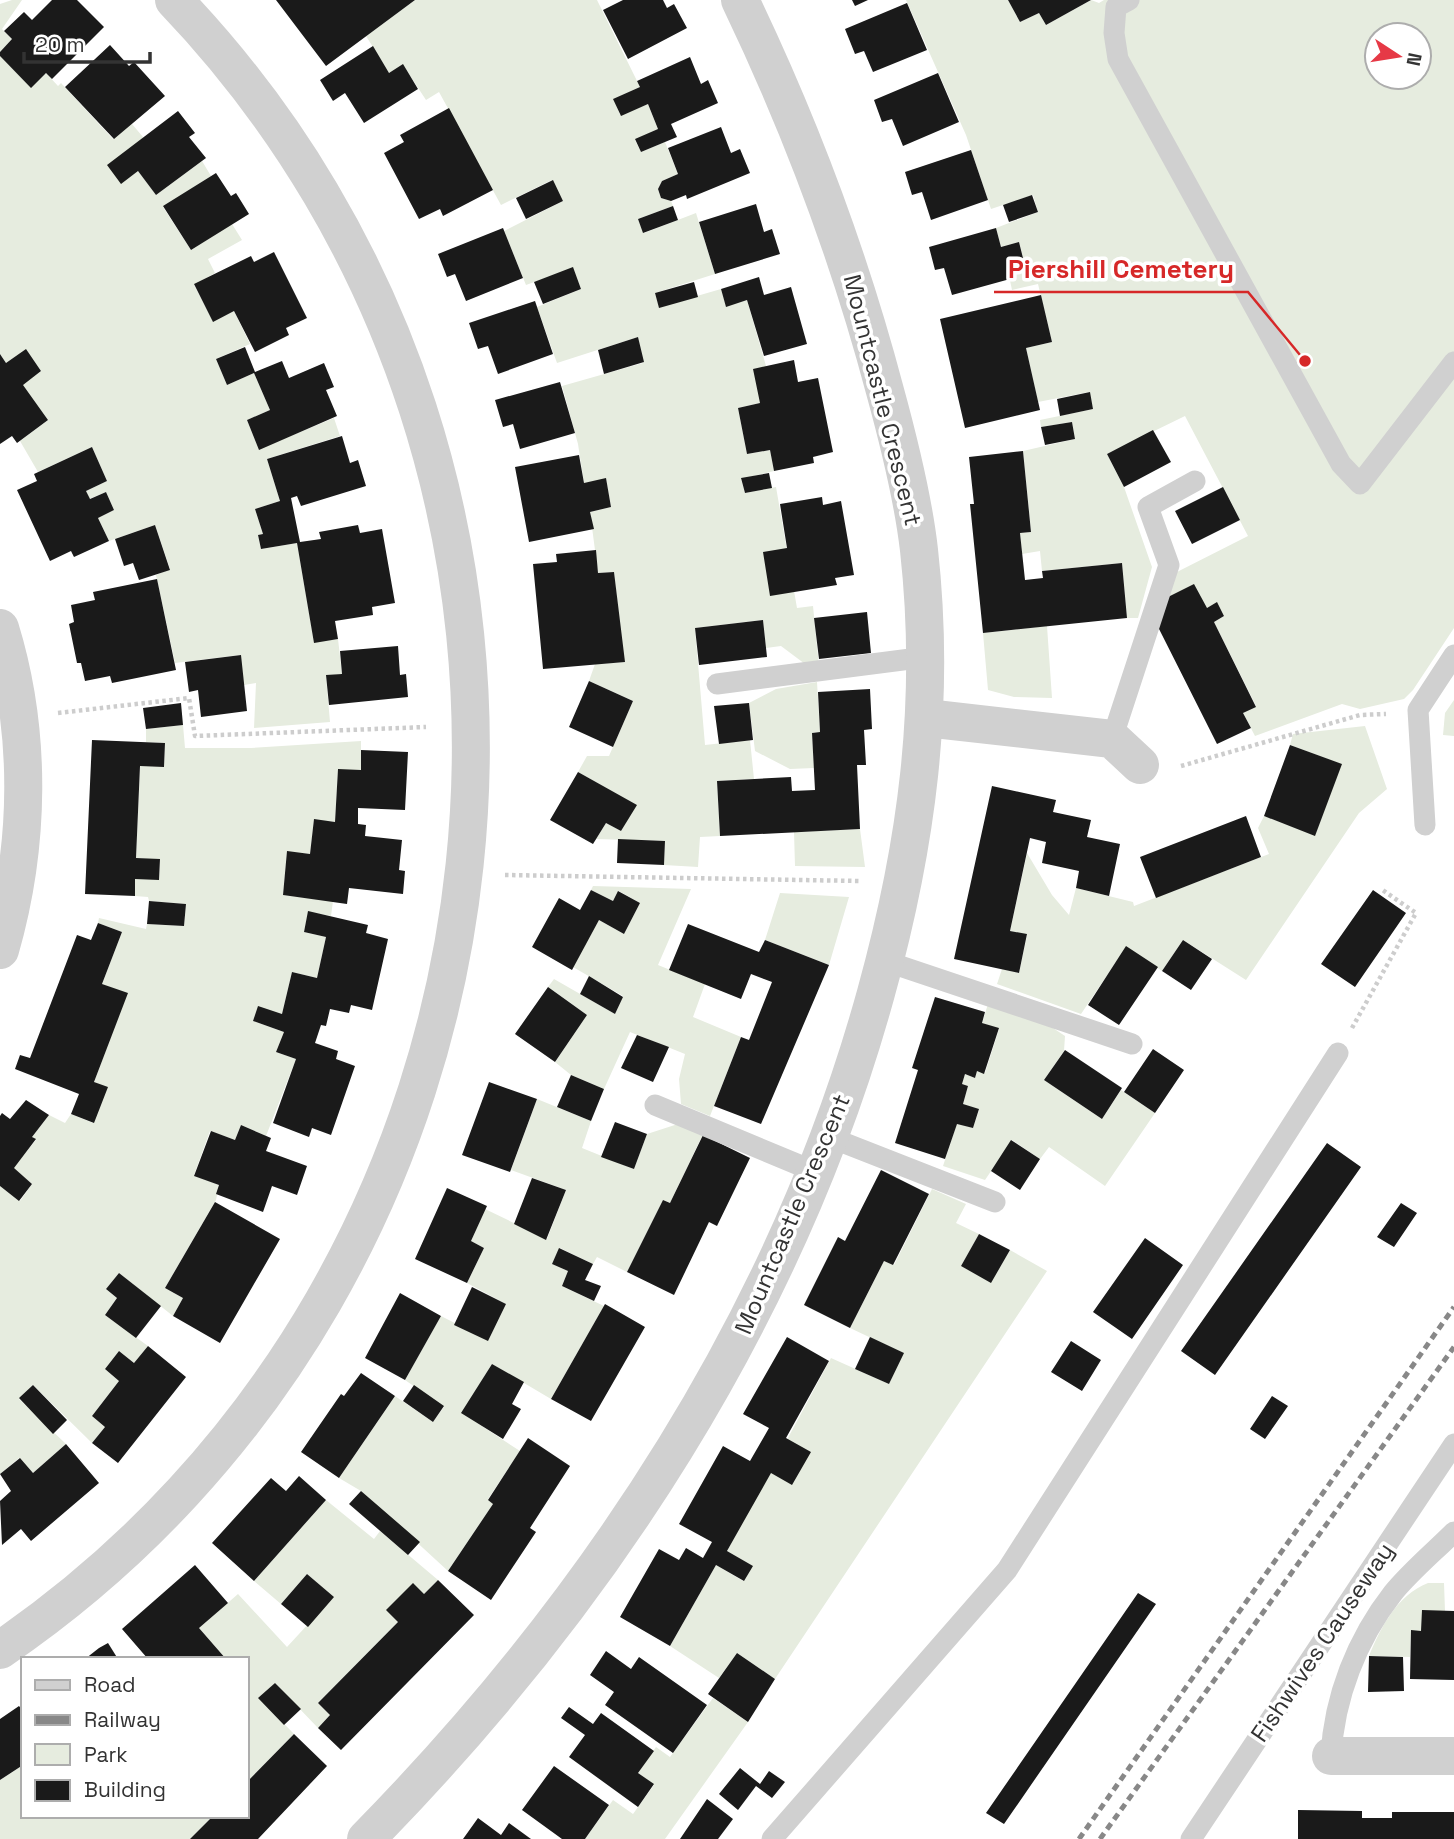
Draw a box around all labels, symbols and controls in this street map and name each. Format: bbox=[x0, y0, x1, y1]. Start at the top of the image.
scale bar bbox=[24, 21, 150, 65]
north arrow bbox=[1363, 21, 1433, 91]
text: 20 m bbox=[35, 31, 85, 58]
text: N bbox=[1401, 51, 1428, 68]
callout: Piershill Cemetery bbox=[994, 245, 1248, 292]
text: Piershill Cemetery bbox=[1008, 252, 1234, 286]
street label: Mountcastle Crescent bbox=[837, 271, 929, 529]
street label: Mountcastle Crescent bbox=[727, 1089, 857, 1339]
street label: Fishwives Causeway bbox=[1244, 1536, 1400, 1748]
legend bbox=[21, 1657, 248, 1818]
text: Road bbox=[84, 1671, 136, 1698]
text: Railway bbox=[84, 1706, 161, 1733]
text: Park bbox=[84, 1741, 128, 1768]
text: Building bbox=[84, 1776, 166, 1803]

